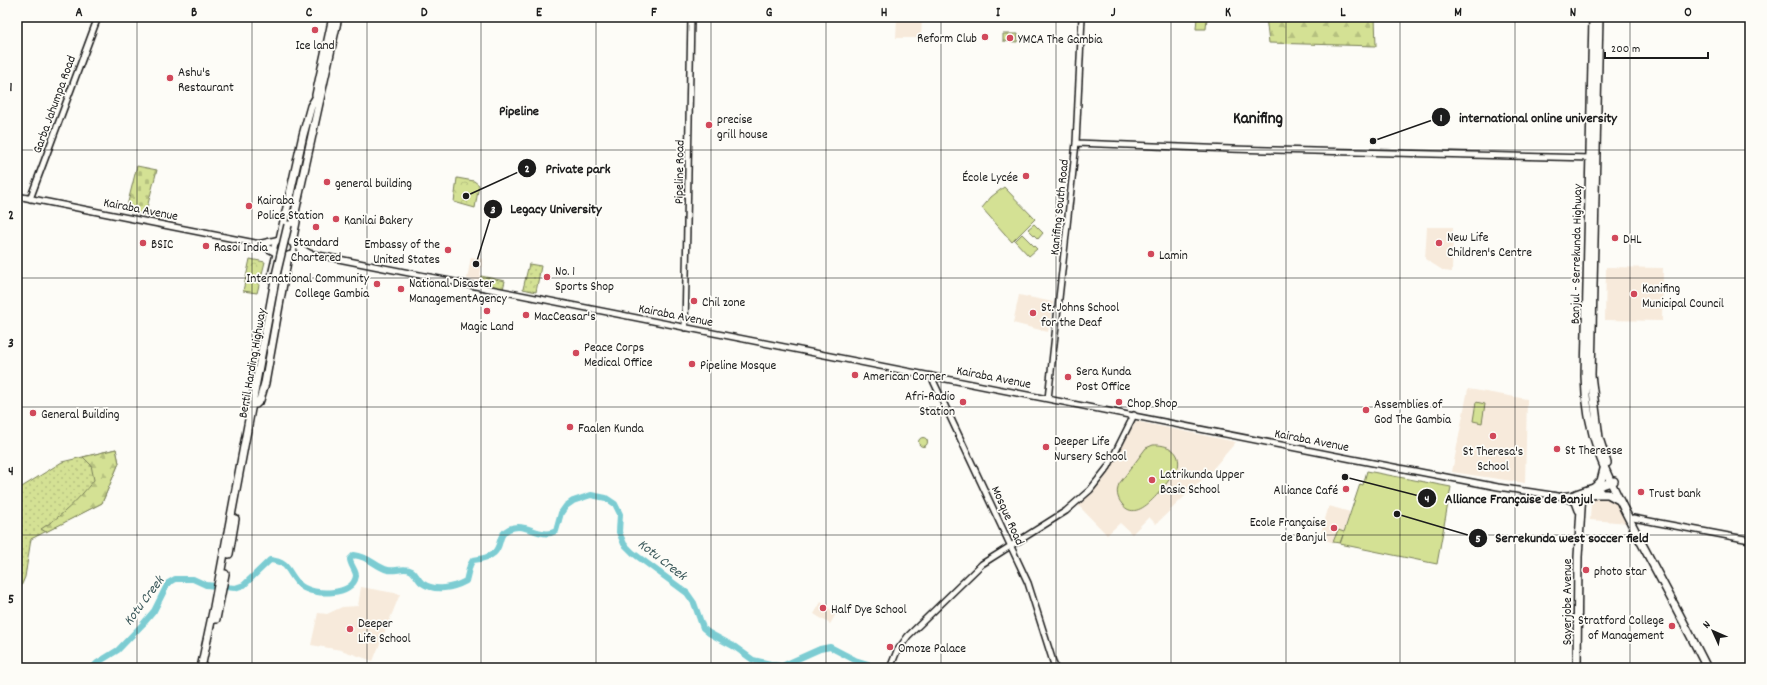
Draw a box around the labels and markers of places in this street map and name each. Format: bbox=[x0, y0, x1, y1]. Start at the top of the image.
marker: Ice land bbox=[310, 25, 320, 35]
place label: Reform Club bbox=[917, 30, 977, 49]
place label: YMCA The Gambia bbox=[1018, 31, 1103, 50]
marker: Reform Club bbox=[980, 32, 990, 42]
marker: YMCA The Gambia bbox=[1005, 33, 1015, 43]
place label: Ice land bbox=[295, 37, 335, 56]
place label: Ashu's Restaurant bbox=[178, 64, 234, 98]
marker: Ashu's Restaurant bbox=[165, 73, 175, 83]
callout: international online university bbox=[1431, 104, 1625, 130]
place label: precise grill house bbox=[717, 111, 768, 145]
marker: precise grill house bbox=[704, 120, 714, 130]
callout: Private park bbox=[517, 155, 618, 181]
place label: École Lycée bbox=[962, 169, 1018, 188]
marker: École Lycée bbox=[1021, 171, 1031, 181]
place label: general building bbox=[335, 175, 412, 194]
marker: general building bbox=[322, 177, 332, 187]
place label: Kairaba Police Station bbox=[257, 192, 324, 226]
callout: Legacy University bbox=[483, 196, 610, 222]
marker: Kairaba Police Station bbox=[244, 201, 254, 211]
place label: Kanilai Bakery bbox=[344, 212, 413, 231]
marker: Kanilai Bakery bbox=[331, 214, 341, 224]
marker: Standard Chartered bbox=[311, 222, 321, 232]
place label: New Life Children's Centre bbox=[1447, 229, 1532, 263]
place label: DHL bbox=[1623, 231, 1642, 250]
marker: DHL bbox=[1610, 233, 1620, 243]
place label: Standard Chartered bbox=[291, 234, 341, 268]
place label: BSIC bbox=[151, 236, 174, 255]
place label: Embassy of the United States bbox=[364, 236, 440, 270]
marker: BSIC bbox=[138, 238, 148, 248]
marker: New Life Children's Centre bbox=[1434, 238, 1444, 248]
place label: Rasoi India bbox=[214, 239, 269, 258]
marker: Rasoi India bbox=[201, 241, 211, 251]
marker: Embassy of the United States bbox=[443, 245, 453, 255]
place label: Lamin bbox=[1159, 247, 1188, 266]
marker: Lamin bbox=[1146, 249, 1156, 259]
place label: No. 1 Sports Shop bbox=[555, 263, 614, 297]
place label: International Community College Gambia bbox=[246, 270, 370, 304]
marker: No. 1 Sports Shop bbox=[542, 272, 552, 282]
place label: National Disaster ManagementAgency bbox=[409, 275, 507, 309]
marker: International Community College Gambia bbox=[372, 279, 382, 289]
place label: Kanifing Municipal Council bbox=[1642, 280, 1724, 314]
marker: National Disaster ManagementAgency bbox=[396, 284, 406, 294]
marker: Kanifing Municipal Council bbox=[1629, 289, 1639, 299]
place label: Chil zone bbox=[702, 294, 746, 313]
marker: Chil zone bbox=[689, 296, 699, 306]
place label: St. Johns School for the Deaf bbox=[1041, 299, 1119, 333]
marker: Magic Land bbox=[482, 306, 492, 316]
place label: MacCeasar's bbox=[534, 308, 596, 327]
marker: St. Johns School for the Deaf bbox=[1028, 308, 1038, 318]
marker: MacCeasar's bbox=[521, 310, 531, 320]
place label: Magic Land bbox=[460, 318, 514, 337]
place label: Peace Corps Medical Office bbox=[584, 339, 653, 373]
marker: Peace Corps Medical Office bbox=[571, 348, 581, 358]
place label: Pipeline Mosque bbox=[700, 357, 776, 376]
marker: Pipeline Mosque bbox=[687, 359, 697, 369]
place label: Sera Kunda Post Office bbox=[1076, 363, 1132, 397]
place label: American Corner bbox=[863, 368, 946, 387]
marker: American Corner bbox=[850, 370, 860, 380]
marker: Sera Kunda Post Office bbox=[1063, 372, 1073, 382]
place label: Afri-Radio Station bbox=[905, 388, 955, 422]
place label: Chop Shop bbox=[1127, 395, 1178, 414]
place label: Assemblies of God The Gambia bbox=[1374, 396, 1452, 430]
marker: Afri-Radio Station bbox=[958, 397, 968, 407]
marker: Chop Shop bbox=[1114, 397, 1124, 407]
marker: Assemblies of God The Gambia bbox=[1361, 405, 1371, 415]
place label: General Building bbox=[41, 406, 120, 425]
marker: General Building bbox=[28, 408, 38, 418]
place label: Faalen Kunda bbox=[578, 420, 645, 439]
marker: Faalen Kunda bbox=[565, 422, 575, 432]
marker: St Theresa's School bbox=[1488, 431, 1498, 441]
place label: Deeper Life Nursery School bbox=[1054, 433, 1127, 467]
marker: Deeper Life Nursery School bbox=[1041, 442, 1051, 452]
place label: St Theresse bbox=[1565, 442, 1623, 461]
place label: St Theresa's School bbox=[1463, 443, 1523, 477]
marker: St Theresse bbox=[1552, 444, 1562, 454]
place label: Latrikunda Upper Basic School bbox=[1160, 466, 1244, 500]
marker: Latrikunda Upper Basic School bbox=[1147, 475, 1157, 485]
place label: Alliance Café bbox=[1274, 482, 1338, 501]
marker: Alliance Café bbox=[1341, 484, 1351, 494]
callout: Alliance Française de Banjul bbox=[1417, 485, 1601, 511]
place label: Trust bank bbox=[1649, 485, 1701, 504]
marker: Trust bank bbox=[1636, 487, 1646, 497]
place label: Ecole Française de Banjul bbox=[1250, 514, 1326, 548]
marker: Ecole Française de Banjul bbox=[1329, 523, 1339, 533]
callout: Serrekunda west soccer field bbox=[1468, 525, 1657, 551]
place label: photo star bbox=[1594, 563, 1647, 582]
marker: photo star bbox=[1581, 565, 1591, 575]
place label: Half Dye School bbox=[831, 601, 907, 620]
marker: Half Dye School bbox=[818, 603, 828, 613]
place label: Stratford College of Management bbox=[1578, 612, 1664, 646]
place label: Deeper Life School bbox=[358, 615, 411, 649]
marker: Stratford College of Management bbox=[1667, 621, 1677, 631]
marker: Deeper Life School bbox=[345, 624, 355, 634]
place label: Omoze Palace bbox=[898, 640, 966, 659]
marker: Omoze Palace bbox=[885, 642, 895, 652]

